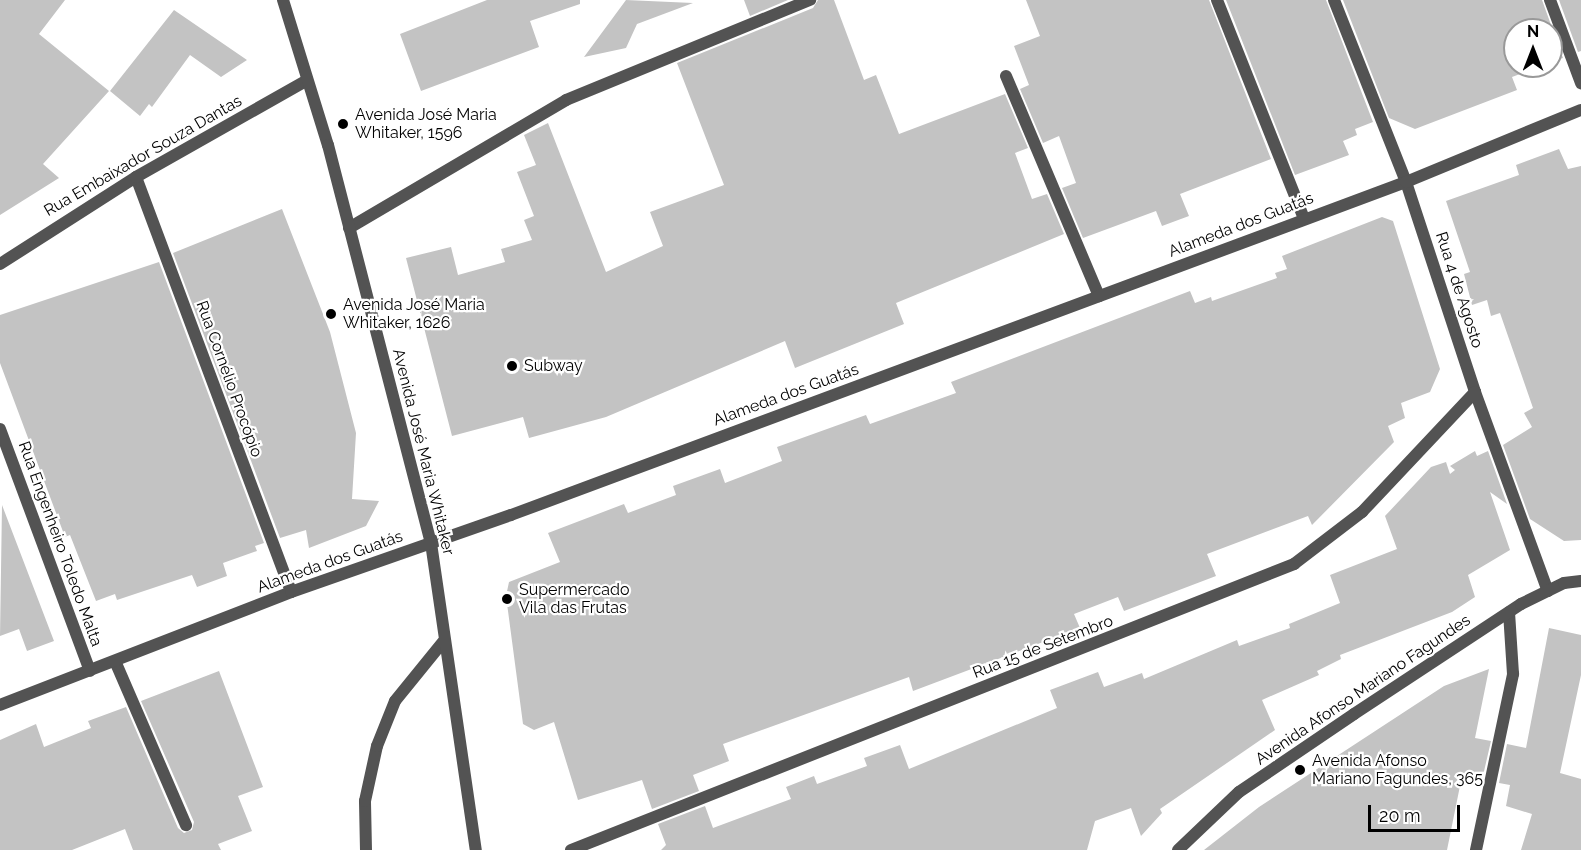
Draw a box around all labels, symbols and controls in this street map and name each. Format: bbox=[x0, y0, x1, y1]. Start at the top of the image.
north arrow bbox=[1503, 18, 1563, 78]
text: N bbox=[1527, 22, 1539, 41]
street label: Rua Embaixador Souza Dantas bbox=[41, 91, 245, 221]
place label: Avenida José Maria Whitaker, 1596 bbox=[355, 105, 497, 143]
marker: Avenida José Maria Whitaker, 1596 bbox=[336, 117, 350, 131]
street label: Alameda dos Guatás bbox=[1166, 189, 1316, 261]
street label: Rua 4 de Agosto bbox=[1431, 229, 1487, 351]
place label: Avenida José Maria Whitaker, 1626 bbox=[343, 295, 485, 333]
street label: Rua Cornélio Procópio bbox=[192, 298, 266, 460]
marker: Avenida José Maria Whitaker, 1626 bbox=[324, 307, 338, 321]
street label: Avenida José Maria Whitaker bbox=[388, 346, 458, 558]
place label: Subway bbox=[524, 356, 583, 376]
marker: Subway bbox=[505, 359, 519, 373]
street label: Alameda dos Guatás bbox=[711, 360, 861, 430]
street label: Rua Engenheiro Toledo Malta bbox=[14, 439, 106, 649]
street label: Alameda dos Guatás bbox=[255, 527, 405, 597]
place label: Supermercado Vila das Frutas bbox=[519, 580, 630, 618]
marker: Supermercado Vila das Frutas bbox=[500, 592, 514, 606]
street label: Rua 15 de Setembro bbox=[970, 611, 1116, 683]
street label: Avenida Afonso Mariano Fagundes bbox=[1252, 611, 1474, 769]
place label: Avenida Afonso Mariano Fagundes, 365 bbox=[1312, 751, 1483, 789]
marker: Avenida Afonso Mariano Fagundes, 365 bbox=[1293, 763, 1307, 777]
scale bar bbox=[1371, 793, 1462, 831]
text: 20 m bbox=[1379, 805, 1421, 826]

